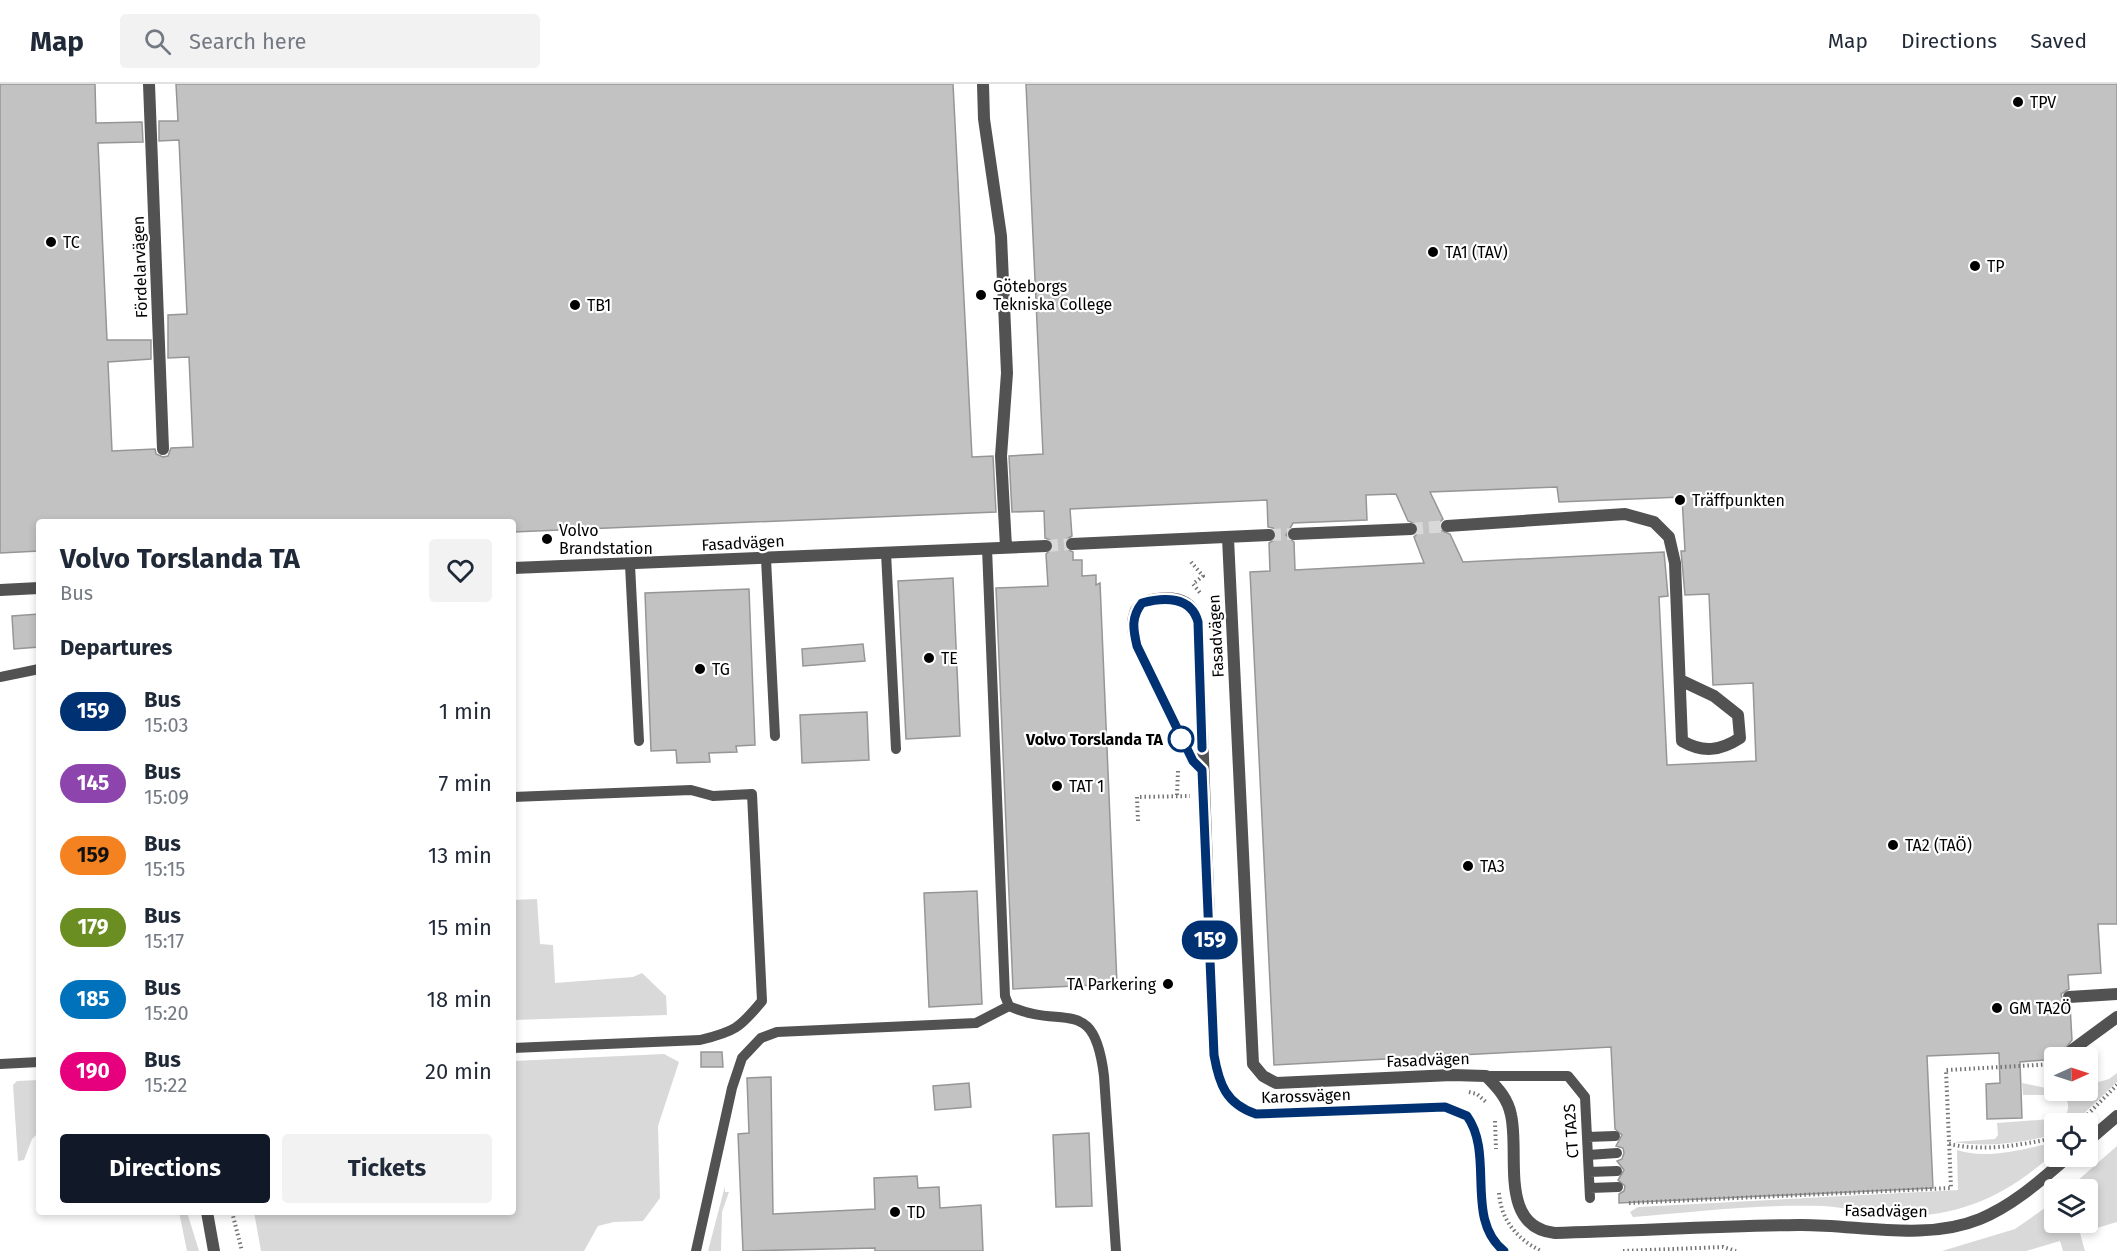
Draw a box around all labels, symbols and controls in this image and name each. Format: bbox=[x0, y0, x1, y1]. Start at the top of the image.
search box bbox=[120, 14, 540, 68]
text: Map bbox=[30, 25, 84, 58]
icon: search bbox=[141, 25, 174, 58]
text: Search here bbox=[189, 28, 307, 55]
text: Map bbox=[1828, 28, 1868, 54]
text: Directions bbox=[1901, 28, 1997, 54]
text: Saved bbox=[2030, 28, 2087, 54]
place label: TPV bbox=[2030, 93, 2056, 112]
marker: TPV bbox=[2011, 95, 2025, 109]
street label: Fördelarvägen bbox=[129, 215, 151, 319]
place label: TC bbox=[63, 233, 80, 252]
marker: TC bbox=[44, 235, 58, 249]
place label: TA1 (TAV) bbox=[1445, 243, 1508, 262]
marker: TA1 (TAV) bbox=[1426, 245, 1440, 259]
place label: TP bbox=[1987, 257, 2005, 276]
marker: TP bbox=[1968, 259, 1982, 273]
place label: Göteborgs Tekniska College bbox=[993, 277, 1112, 314]
marker: Göteborgs Tekniska College bbox=[974, 288, 988, 302]
place label: TB1 bbox=[587, 296, 611, 315]
marker: TB1 bbox=[568, 298, 582, 312]
place label: Träffpunkten bbox=[1692, 491, 1785, 510]
marker: Träffpunkten bbox=[1673, 493, 1687, 507]
place label: Volvo Brandstation bbox=[559, 521, 653, 558]
street label: Fasadvägen bbox=[701, 531, 785, 555]
marker: Volvo Brandstation bbox=[540, 532, 554, 546]
button: heart bbox=[429, 539, 492, 602]
text: Volvo Torslanda TA bbox=[60, 542, 300, 575]
text: Bus bbox=[60, 581, 93, 605]
street label: Fasadvägen bbox=[1204, 594, 1228, 678]
text: Departures bbox=[60, 634, 172, 661]
place label: TE bbox=[941, 649, 958, 668]
marker: TE bbox=[922, 651, 936, 665]
place label: TG bbox=[712, 660, 730, 679]
marker: TG bbox=[693, 662, 707, 676]
text: Bus bbox=[144, 686, 181, 713]
text: 159 bbox=[77, 698, 109, 724]
text: 1 min bbox=[439, 698, 492, 725]
text: 15:03 bbox=[144, 713, 188, 737]
marker: Volvo Torslanda TA bbox=[1168, 726, 1194, 752]
place label: Volvo Torslanda TA bbox=[1025, 730, 1164, 749]
text: Bus bbox=[144, 758, 181, 785]
text: 145 bbox=[77, 770, 109, 796]
text: 7 min bbox=[438, 770, 492, 797]
place label: TAT 1 bbox=[1069, 777, 1104, 796]
marker: TAT 1 bbox=[1050, 779, 1064, 793]
text: 15:09 bbox=[144, 785, 189, 809]
text: Bus bbox=[144, 830, 181, 857]
place label: TA2 (TAÖ) bbox=[1905, 836, 1972, 855]
marker: TA2 (TAÖ) bbox=[1886, 838, 1900, 852]
text: 159 bbox=[77, 842, 109, 868]
text: 13 min bbox=[428, 842, 492, 869]
text: 15:15 bbox=[144, 857, 185, 881]
place label: TA3 bbox=[1480, 857, 1505, 876]
marker: TA3 bbox=[1461, 859, 1475, 873]
text: Bus bbox=[144, 902, 181, 929]
text: 179 bbox=[77, 914, 109, 940]
text: 15 min bbox=[428, 914, 492, 941]
line badge: 159 bbox=[1176, 920, 1244, 960]
text: 159 bbox=[1194, 927, 1226, 953]
text: 15:17 bbox=[144, 929, 184, 953]
text: Bus bbox=[144, 974, 181, 1001]
place label: TA Parkering bbox=[1067, 975, 1157, 994]
marker: TA Parkering bbox=[1161, 977, 1175, 991]
text: 185 bbox=[76, 986, 110, 1012]
text: 18 min bbox=[427, 986, 492, 1013]
place label: GM TA2Ö bbox=[2009, 999, 2071, 1018]
text: 15:20 bbox=[144, 1001, 189, 1025]
marker: GM TA2Ö bbox=[1990, 1001, 2004, 1015]
text: Bus bbox=[144, 1046, 181, 1073]
north arrow bbox=[2044, 1047, 2098, 1101]
map controls bbox=[2044, 1047, 2098, 1233]
street label: Fasadvägen bbox=[1386, 1049, 1470, 1071]
text: 190 bbox=[76, 1058, 110, 1084]
text: 20 min bbox=[425, 1058, 492, 1085]
text: 15:22 bbox=[144, 1073, 187, 1097]
street label: Karossvägen bbox=[1261, 1085, 1351, 1107]
street label: CT TA2S bbox=[1560, 1103, 1582, 1159]
button: locate bbox=[2044, 1113, 2098, 1167]
button: Directions bbox=[60, 1134, 270, 1203]
button: Tickets bbox=[282, 1134, 492, 1203]
button: layers bbox=[2044, 1179, 2098, 1233]
street label: Fasadvägen bbox=[1844, 1201, 1928, 1221]
place label: TD bbox=[907, 1203, 926, 1222]
marker: TD bbox=[888, 1205, 902, 1219]

